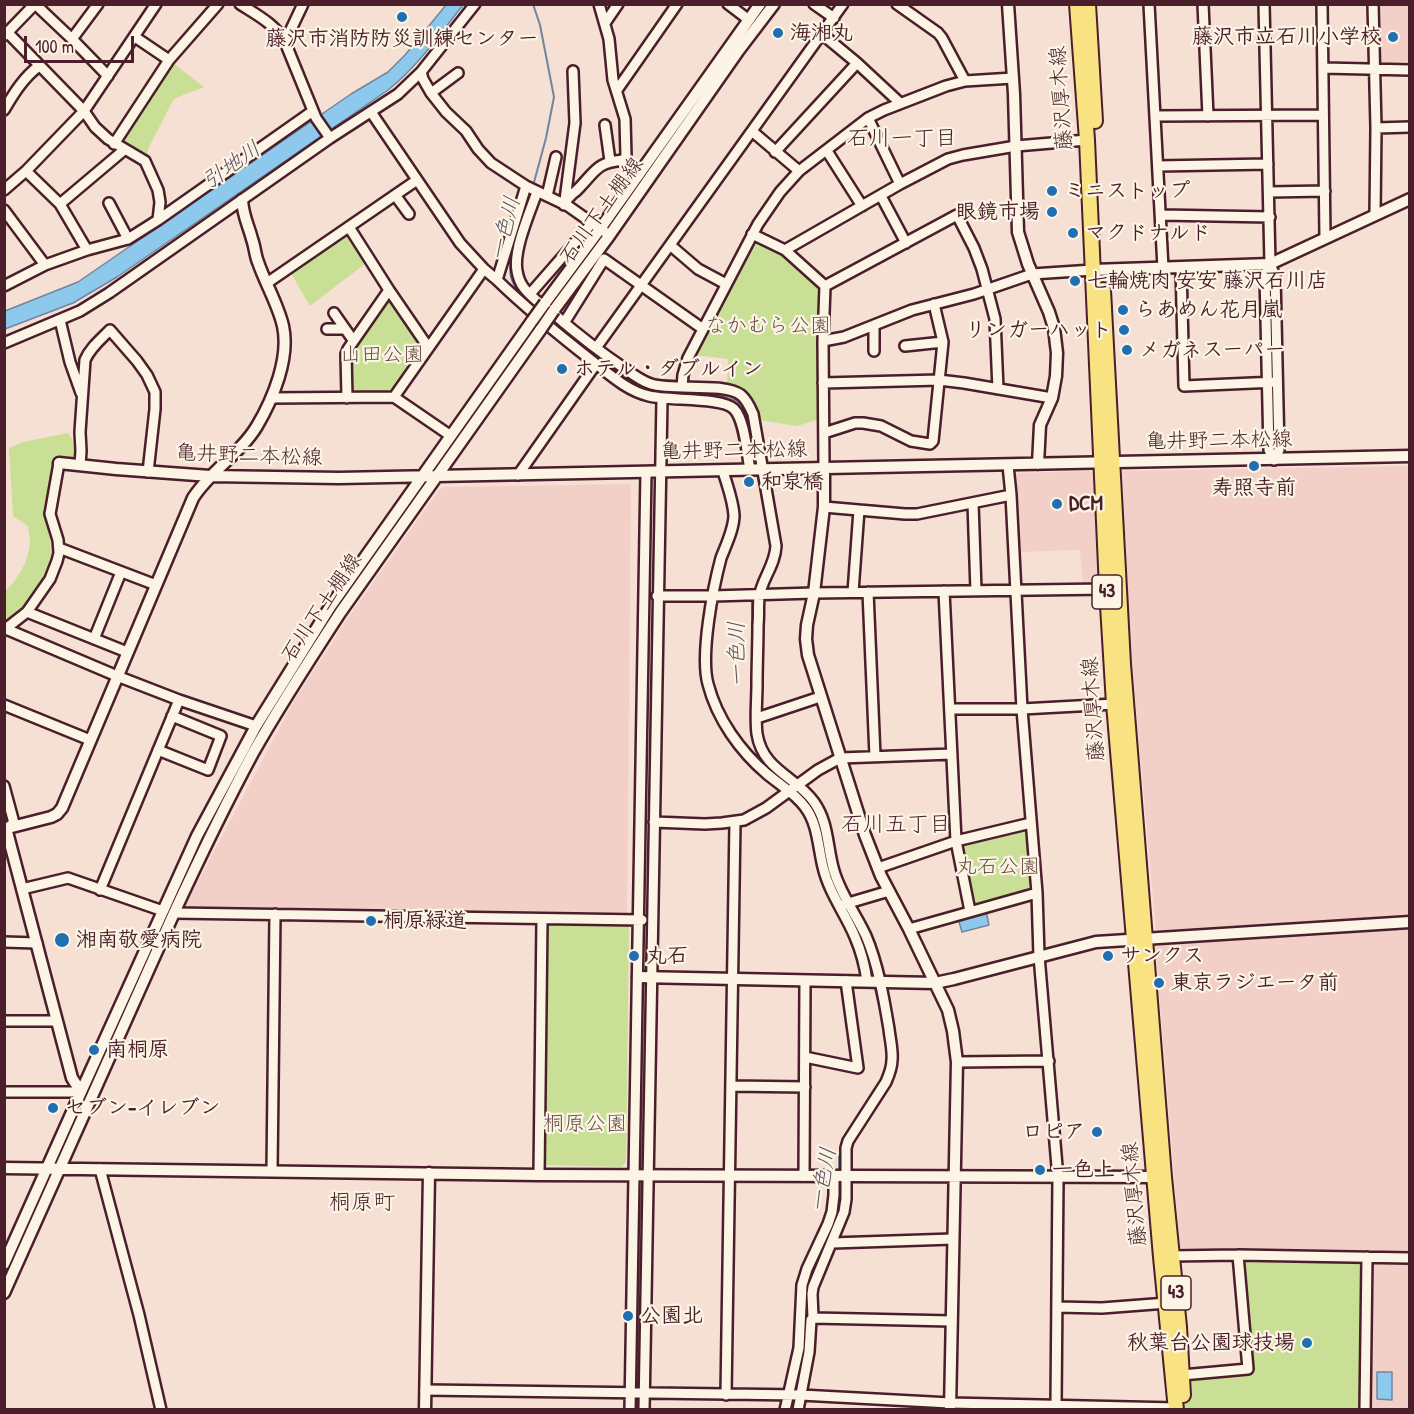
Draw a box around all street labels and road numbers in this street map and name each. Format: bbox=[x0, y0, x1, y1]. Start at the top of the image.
street label: 藤沢厚木線 bbox=[1046, 45, 1078, 151]
street label: 石川下土棚線 bbox=[555, 153, 649, 269]
street label: 亀井野二本松線 bbox=[1145, 427, 1293, 455]
street label: 亀井野二本松線 bbox=[660, 437, 808, 465]
street label: 亀井野二本松線 bbox=[175, 441, 323, 471]
street label: 石川下土棚線 bbox=[276, 549, 368, 667]
road number: 43 bbox=[1092, 575, 1122, 609]
street label: 藤沢厚木線 bbox=[1078, 656, 1110, 762]
street label: 藤沢厚木線 bbox=[1118, 1141, 1152, 1247]
road number: 43 bbox=[1161, 1276, 1191, 1310]

